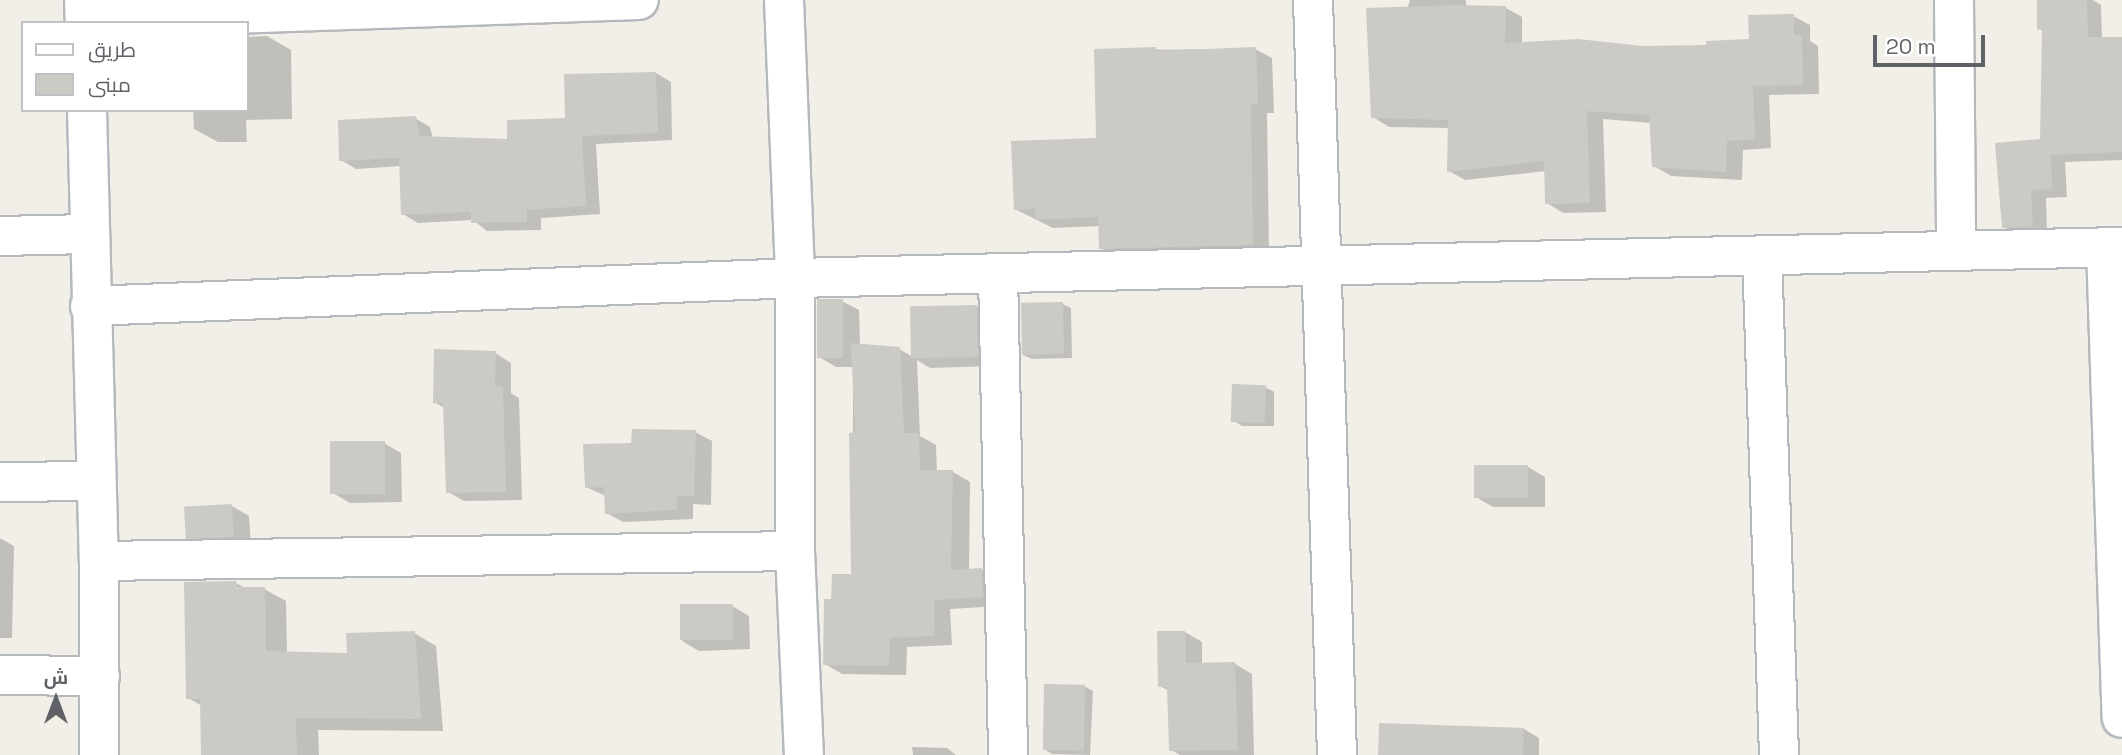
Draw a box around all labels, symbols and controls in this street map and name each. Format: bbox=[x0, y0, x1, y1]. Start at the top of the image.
legend bbox=[21, 21, 248, 112]
scale bar bbox=[1877, 21, 1989, 65]
text: 20 m bbox=[1886, 33, 1936, 60]
text: طريق bbox=[88, 36, 136, 63]
text: مبنى bbox=[88, 71, 131, 98]
north arrow bbox=[21, 664, 91, 734]
text: ش bbox=[44, 665, 68, 690]

